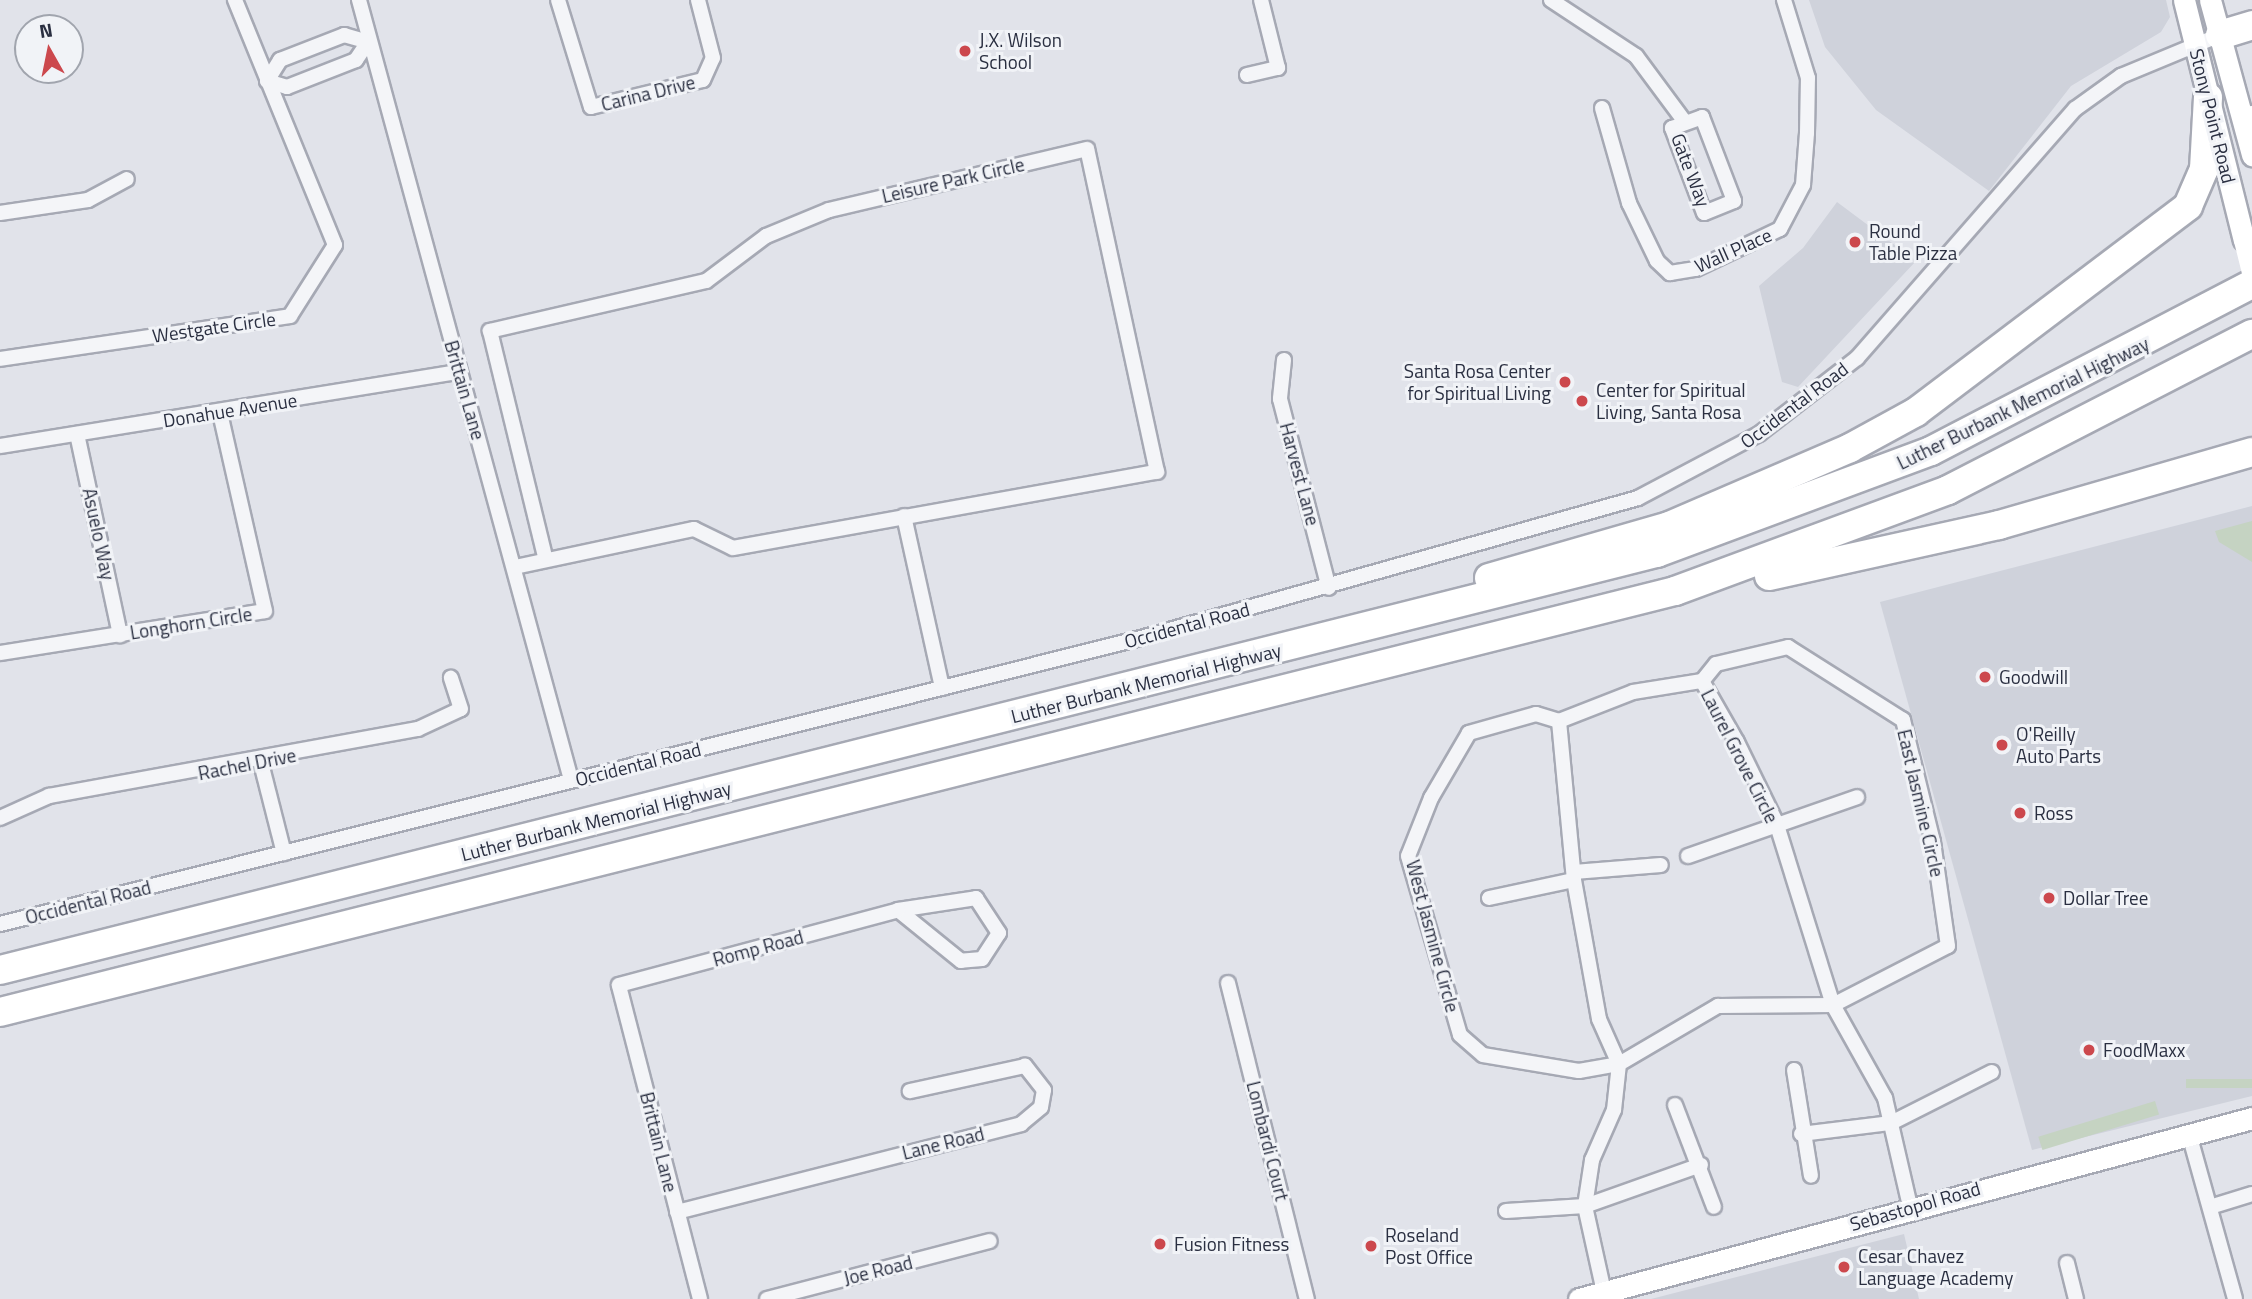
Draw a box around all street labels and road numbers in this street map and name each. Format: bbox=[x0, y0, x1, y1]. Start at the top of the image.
street label: Stony Point Road bbox=[2185, 46, 2241, 186]
street label: Carina Drive bbox=[599, 70, 697, 116]
street label: Gate Way bbox=[1667, 130, 1715, 210]
street label: Leisure Park Circle bbox=[880, 153, 1026, 207]
street label: Wall Place bbox=[1691, 223, 1775, 277]
street label: Westgate Circle bbox=[151, 307, 277, 347]
street label: Luther Burbank Memorial Highway bbox=[1893, 332, 2153, 474]
street label: Brittain Lane bbox=[440, 338, 490, 442]
street label: Occidental Road bbox=[1736, 357, 1852, 453]
street label: Donahue Avenue bbox=[161, 388, 299, 432]
street label: Harvest Lane bbox=[1275, 420, 1325, 528]
street label: Asuelo Way bbox=[78, 486, 120, 582]
street label: Occidental Road bbox=[1122, 597, 1252, 653]
street label: Longhorn Circle bbox=[128, 602, 254, 644]
street label: Luther Burbank Memorial Highway bbox=[1009, 638, 1283, 728]
street label: Laurel Grove Circle bbox=[1696, 685, 1784, 827]
street label: East Jasmine Circle bbox=[1893, 727, 1949, 879]
street label: Occidental Road bbox=[573, 737, 703, 791]
street label: Rachel Drive bbox=[196, 743, 298, 785]
street label: Luther Burbank Memorial Highway bbox=[459, 776, 733, 866]
street label: West Jasmine Circle bbox=[1402, 857, 1464, 1015]
street label: Occidental Road bbox=[23, 875, 153, 929]
street label: Romp Road bbox=[710, 925, 806, 971]
street label: Lombardi Court bbox=[1242, 1079, 1294, 1203]
street label: Brittain Lane bbox=[636, 1090, 682, 1194]
street label: Lane Road bbox=[900, 1122, 986, 1164]
street label: Sebastopol Road bbox=[1847, 1176, 1983, 1236]
street label: Joe Road bbox=[841, 1250, 915, 1290]

